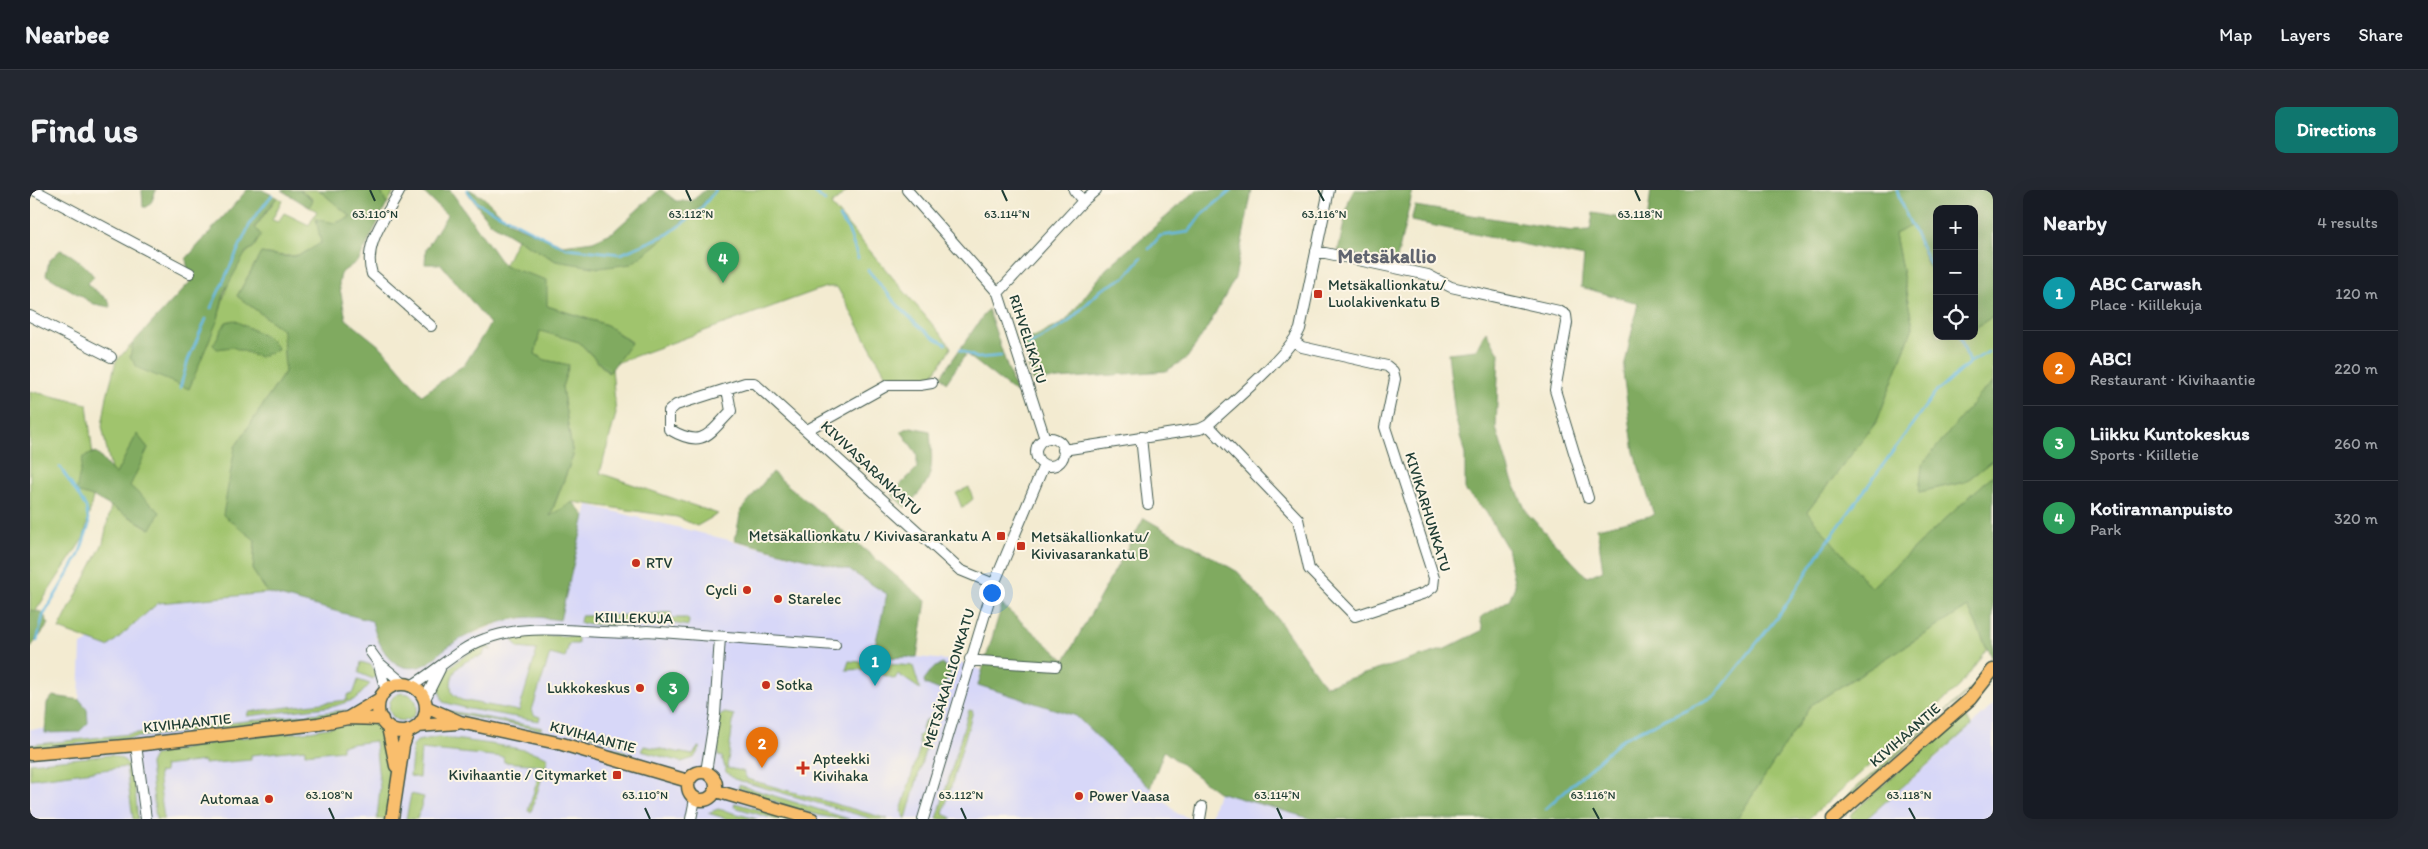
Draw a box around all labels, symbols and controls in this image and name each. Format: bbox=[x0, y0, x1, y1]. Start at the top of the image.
text: Nearbee bbox=[25, 20, 109, 49]
text: Map bbox=[2219, 24, 2252, 46]
text: Layers bbox=[2280, 24, 2330, 46]
text: Share bbox=[2358, 24, 2403, 46]
button: Directions bbox=[2275, 107, 2398, 153]
text: Find us bbox=[30, 109, 138, 151]
map controls bbox=[1933, 205, 1978, 340]
button: + bbox=[1933, 205, 1978, 250]
text: 63.110°N bbox=[352, 207, 398, 221]
text: 63.112°N bbox=[669, 207, 713, 221]
text: 63.114°N bbox=[984, 207, 1030, 221]
text: 63.116°N bbox=[1302, 207, 1346, 221]
text: 63.118°N bbox=[1617, 207, 1663, 221]
text: Nearby bbox=[2043, 210, 2107, 235]
text: 4 results bbox=[2317, 213, 2378, 232]
pin: 4 bbox=[707, 242, 739, 283]
district label: Metsäkallio bbox=[1338, 244, 1436, 268]
button: − bbox=[1933, 250, 1978, 295]
text: ABC Carwash bbox=[2090, 272, 2202, 295]
place label: Metsäkallionkatu/ Luolakivenkatu B bbox=[1328, 276, 1447, 311]
text: 1 bbox=[2055, 284, 2063, 303]
text: 120 m bbox=[2335, 284, 2378, 303]
marker: Metsäkallionkatu/ Luolakivenkatu B bbox=[1312, 288, 1324, 300]
street label: RIHVELIKATU bbox=[1005, 292, 1051, 386]
button: locate bbox=[1933, 295, 1978, 340]
text: Place · Kiillekuja bbox=[2090, 295, 2202, 314]
text: ABC! bbox=[2090, 347, 2131, 370]
text: 2 bbox=[2055, 359, 2063, 378]
text: 220 m bbox=[2334, 359, 2378, 378]
text: Restaurant · Kivihaantie bbox=[2090, 370, 2255, 389]
street label: KIVIVASARANKATU bbox=[817, 417, 925, 519]
text: Liikku Kuntokeskus bbox=[2090, 422, 2250, 445]
text: 3 bbox=[2055, 434, 2063, 453]
text: 260 m bbox=[2334, 434, 2378, 453]
text: Sports · Kiilletie bbox=[2090, 445, 2199, 464]
street label: KIVIKARHUNKATU bbox=[1401, 450, 1455, 574]
text: Kotirannanpuisto bbox=[2090, 497, 2233, 520]
text: 4 bbox=[2054, 509, 2064, 528]
text: 320 m bbox=[2334, 509, 2378, 528]
text: Park bbox=[2090, 520, 2121, 539]
place label: Metsäkallionkatu / Kivivasarankatu A bbox=[749, 527, 991, 545]
place label: Metsäkallionkatu/ Kivivasarankatu B bbox=[1031, 528, 1150, 563]
marker: Metsäkallionkatu / Kivivasarankatu A bbox=[995, 530, 1007, 542]
marker: Metsäkallionkatu/ Kivivasarankatu B bbox=[1015, 540, 1027, 552]
place label: RTV bbox=[646, 554, 672, 572]
marker: RTV bbox=[630, 557, 642, 569]
your location bbox=[979, 580, 1005, 606]
place label: Cycli bbox=[706, 581, 737, 599]
marker: Cycli bbox=[741, 584, 753, 596]
place label: Starelec bbox=[788, 590, 841, 608]
marker: Starelec bbox=[772, 593, 784, 605]
street label: METSÄKALLIONKATU bbox=[919, 606, 979, 750]
street label: KIILLEKUJA bbox=[595, 608, 674, 628]
pin: 1 bbox=[859, 645, 891, 686]
pin: 3 bbox=[657, 672, 689, 713]
place label: Sotka bbox=[776, 676, 813, 694]
place label: Lukkokeskus bbox=[547, 679, 630, 697]
marker: Sotka bbox=[760, 679, 772, 691]
marker: Lukkokeskus bbox=[634, 682, 646, 694]
street label: KIVIHAANTIE bbox=[1866, 699, 1944, 771]
street label: KIVIHAANTIE bbox=[142, 709, 232, 737]
street label: KIVIHAANTIE bbox=[548, 717, 638, 757]
pin: 2 bbox=[746, 727, 778, 768]
place label: Apteekki Kivihaka bbox=[813, 750, 870, 785]
marker: Apteekki Kivihaka bbox=[797, 762, 809, 774]
place label: Kivihaantie / Citymarket bbox=[449, 766, 607, 784]
marker: Kivihaantie / Citymarket bbox=[611, 769, 623, 781]
place label: Power Vaasa bbox=[1089, 787, 1170, 805]
text: 63.108°N bbox=[305, 788, 353, 802]
text: 63.110°N bbox=[622, 788, 668, 802]
text: 63.112°N bbox=[939, 788, 983, 802]
text: 63.114°N bbox=[1254, 788, 1300, 802]
text: 63.116°N bbox=[1571, 788, 1615, 802]
text: 63.118°N bbox=[1886, 788, 1932, 802]
place label: Automaa bbox=[200, 790, 259, 808]
marker: Power Vaasa bbox=[1073, 790, 1085, 802]
marker: Automaa bbox=[263, 793, 275, 805]

